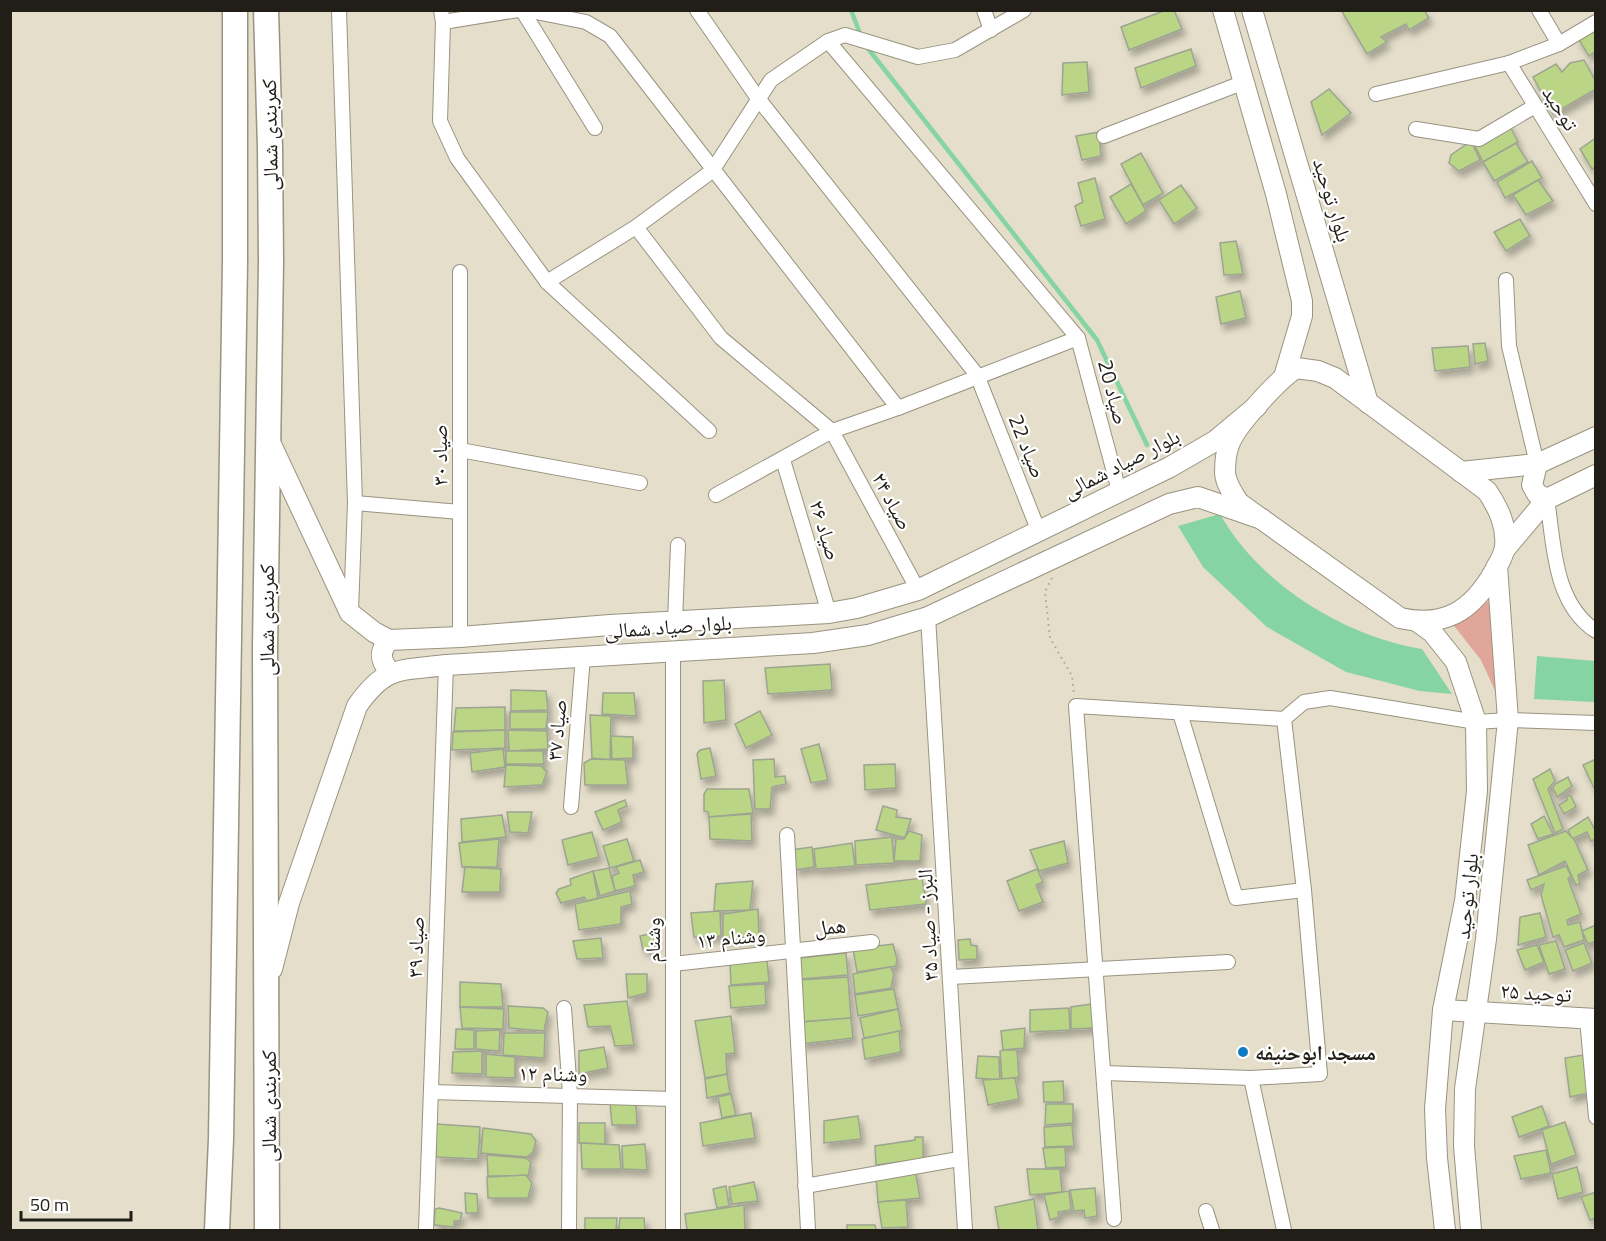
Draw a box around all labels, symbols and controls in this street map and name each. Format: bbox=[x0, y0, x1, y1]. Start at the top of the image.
street label: کمربندی شمالی bbox=[252, 78, 286, 191]
street label: توحید bbox=[1535, 79, 1587, 137]
street label: بلوار توحید bbox=[1305, 154, 1361, 246]
street label: صیاد 20 bbox=[1090, 356, 1138, 428]
street label: صیاد 22 bbox=[1001, 409, 1055, 483]
street label: بلوار صیاد شمالی bbox=[1057, 420, 1185, 506]
street label: صیاد ۳۰ bbox=[423, 424, 455, 486]
street label: صیاد ۲۴ bbox=[864, 466, 922, 536]
street label: صیاد ۲۶ bbox=[802, 496, 850, 564]
street label: کمربندی شمالی bbox=[250, 564, 282, 676]
street label: بلوار صیاد شمالی bbox=[603, 606, 733, 646]
street label: صیاد ۳۷ bbox=[537, 698, 575, 762]
street label: بلوار توحید bbox=[1446, 851, 1486, 941]
street label: البرز - صیاد ۳۵ bbox=[908, 868, 946, 982]
street label: همل bbox=[813, 908, 847, 944]
street label: صیاد ۳۹ bbox=[398, 916, 432, 978]
street label: وشنام bbox=[636, 917, 668, 963]
street label: وشنام ۱۳ bbox=[695, 917, 767, 957]
street label: توحید ۲۵ bbox=[1500, 974, 1572, 1010]
place label: مسجد ابوحنیفه bbox=[1255, 1036, 1376, 1068]
marker: مسجد ابوحنیفه bbox=[1236, 1045, 1250, 1059]
street label: کمربندی شمالی bbox=[252, 1050, 284, 1162]
street label: وشنام ۱۲ bbox=[518, 1056, 588, 1090]
scale bar bbox=[21, 1184, 130, 1222]
text: 50 m bbox=[30, 1191, 69, 1218]

